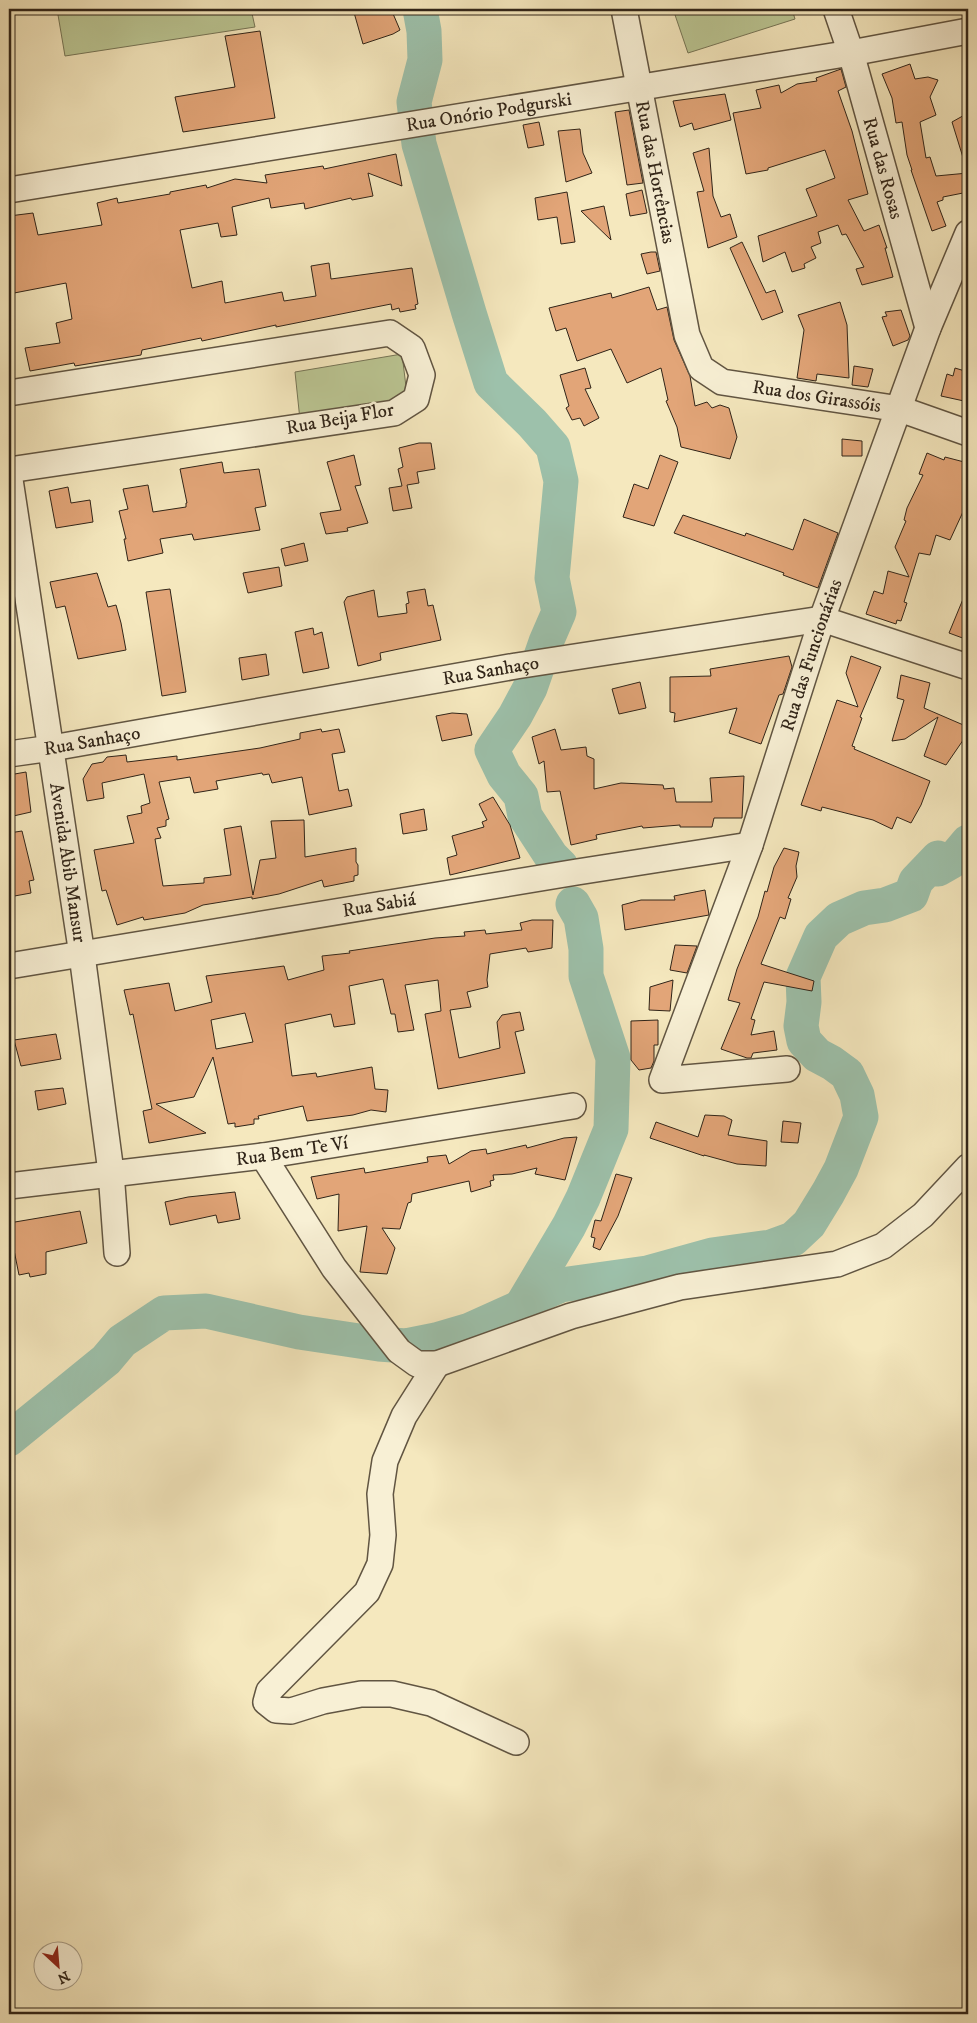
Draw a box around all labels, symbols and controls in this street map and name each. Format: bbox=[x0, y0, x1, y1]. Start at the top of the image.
street label: Rua Onório Podgurski bbox=[404, 87, 573, 137]
street label: Rua das Hortências bbox=[630, 98, 681, 245]
street label: Rua das Rosas bbox=[858, 115, 908, 222]
street label: Rua dos Girassóis bbox=[751, 375, 883, 417]
street label: Rua Beija Flor bbox=[284, 398, 396, 440]
street label: Rua das Funcionárias bbox=[776, 576, 847, 734]
street label: Rua Sanhaço bbox=[441, 651, 541, 690]
street label: Rua Sanhaço bbox=[42, 721, 142, 761]
street label: Avenida Abib Mansur bbox=[45, 781, 91, 944]
street label: Rua Sabiá bbox=[341, 887, 417, 922]
street label: Rua Bem Te Ví bbox=[235, 1131, 351, 1171]
north arrow bbox=[32, 1940, 82, 1990]
text: N bbox=[54, 1966, 72, 1988]

